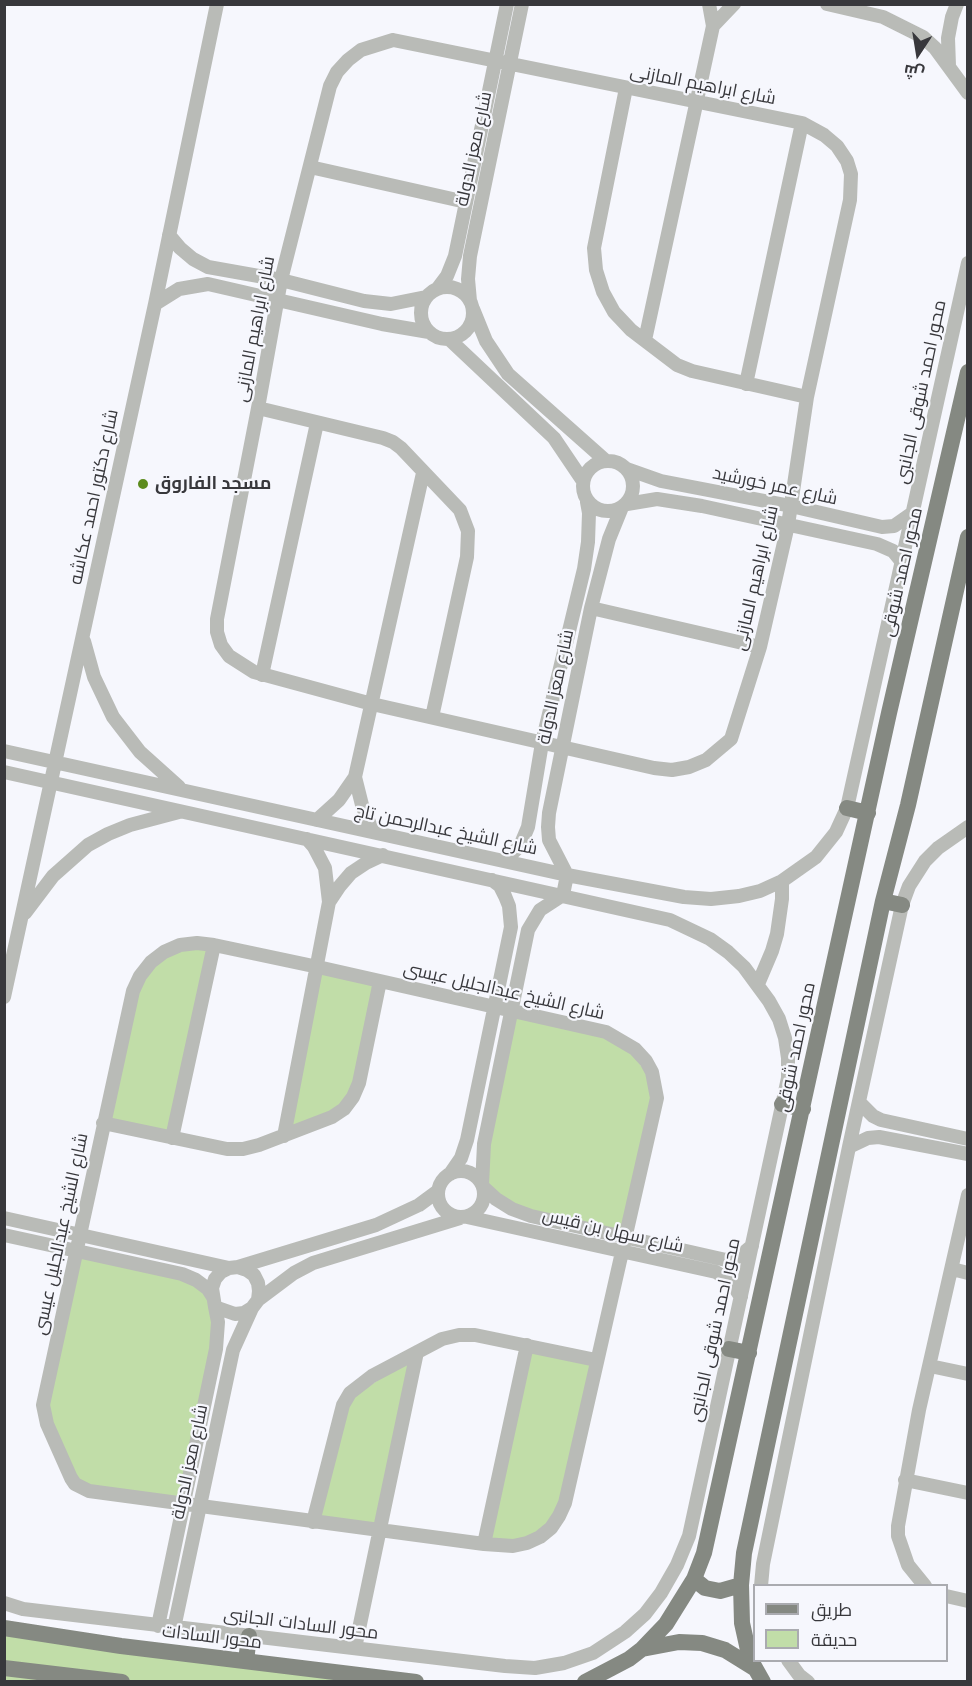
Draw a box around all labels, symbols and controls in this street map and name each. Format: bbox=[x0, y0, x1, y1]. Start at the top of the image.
north arrow bbox=[888, 24, 948, 84]
street label: شارع ابراهيم المازنى bbox=[628, 60, 778, 110]
text: ش bbox=[902, 61, 926, 84]
street label: شارع معز الدولة bbox=[451, 90, 497, 208]
street label: شارع ابراهيم المازنى bbox=[230, 254, 280, 404]
street label: محور احمد شوقى الجانبى bbox=[891, 298, 951, 486]
street label: شارع دكتور احمد عكاشه bbox=[65, 407, 123, 587]
street label: شارع عمر خورشيد bbox=[711, 462, 839, 510]
place label: مسجد الفاروق bbox=[155, 473, 271, 495]
marker: مسجد الفاروق bbox=[136, 477, 150, 491]
street label: شارع ابراهيم المازنى bbox=[729, 503, 783, 653]
street label: محور احمد شوقى bbox=[877, 505, 927, 639]
street label: شارع معز الدولة bbox=[533, 628, 579, 746]
street label: شارع الشيخ عبدالرحمن تاج bbox=[353, 800, 539, 860]
street label: شارع الشيخ عبدالجليل عيسى bbox=[401, 957, 607, 1025]
street label: محور احمد شوقى bbox=[772, 980, 820, 1114]
street label: شارع الشيخ عبدالجليل عيسى bbox=[29, 1131, 93, 1337]
street label: شارع سهل بن قيس bbox=[540, 1204, 686, 1258]
street label: محور احمد شوقى الجانبى bbox=[685, 1236, 745, 1424]
street label: شارع معز الدولة bbox=[167, 1403, 213, 1521]
legend bbox=[753, 1584, 948, 1662]
text: طريق bbox=[811, 1599, 852, 1620]
street label: محور السادات الجانبى bbox=[222, 1604, 380, 1644]
street label: محور السادات bbox=[161, 1620, 263, 1654]
text: حديقة bbox=[811, 1629, 857, 1650]

